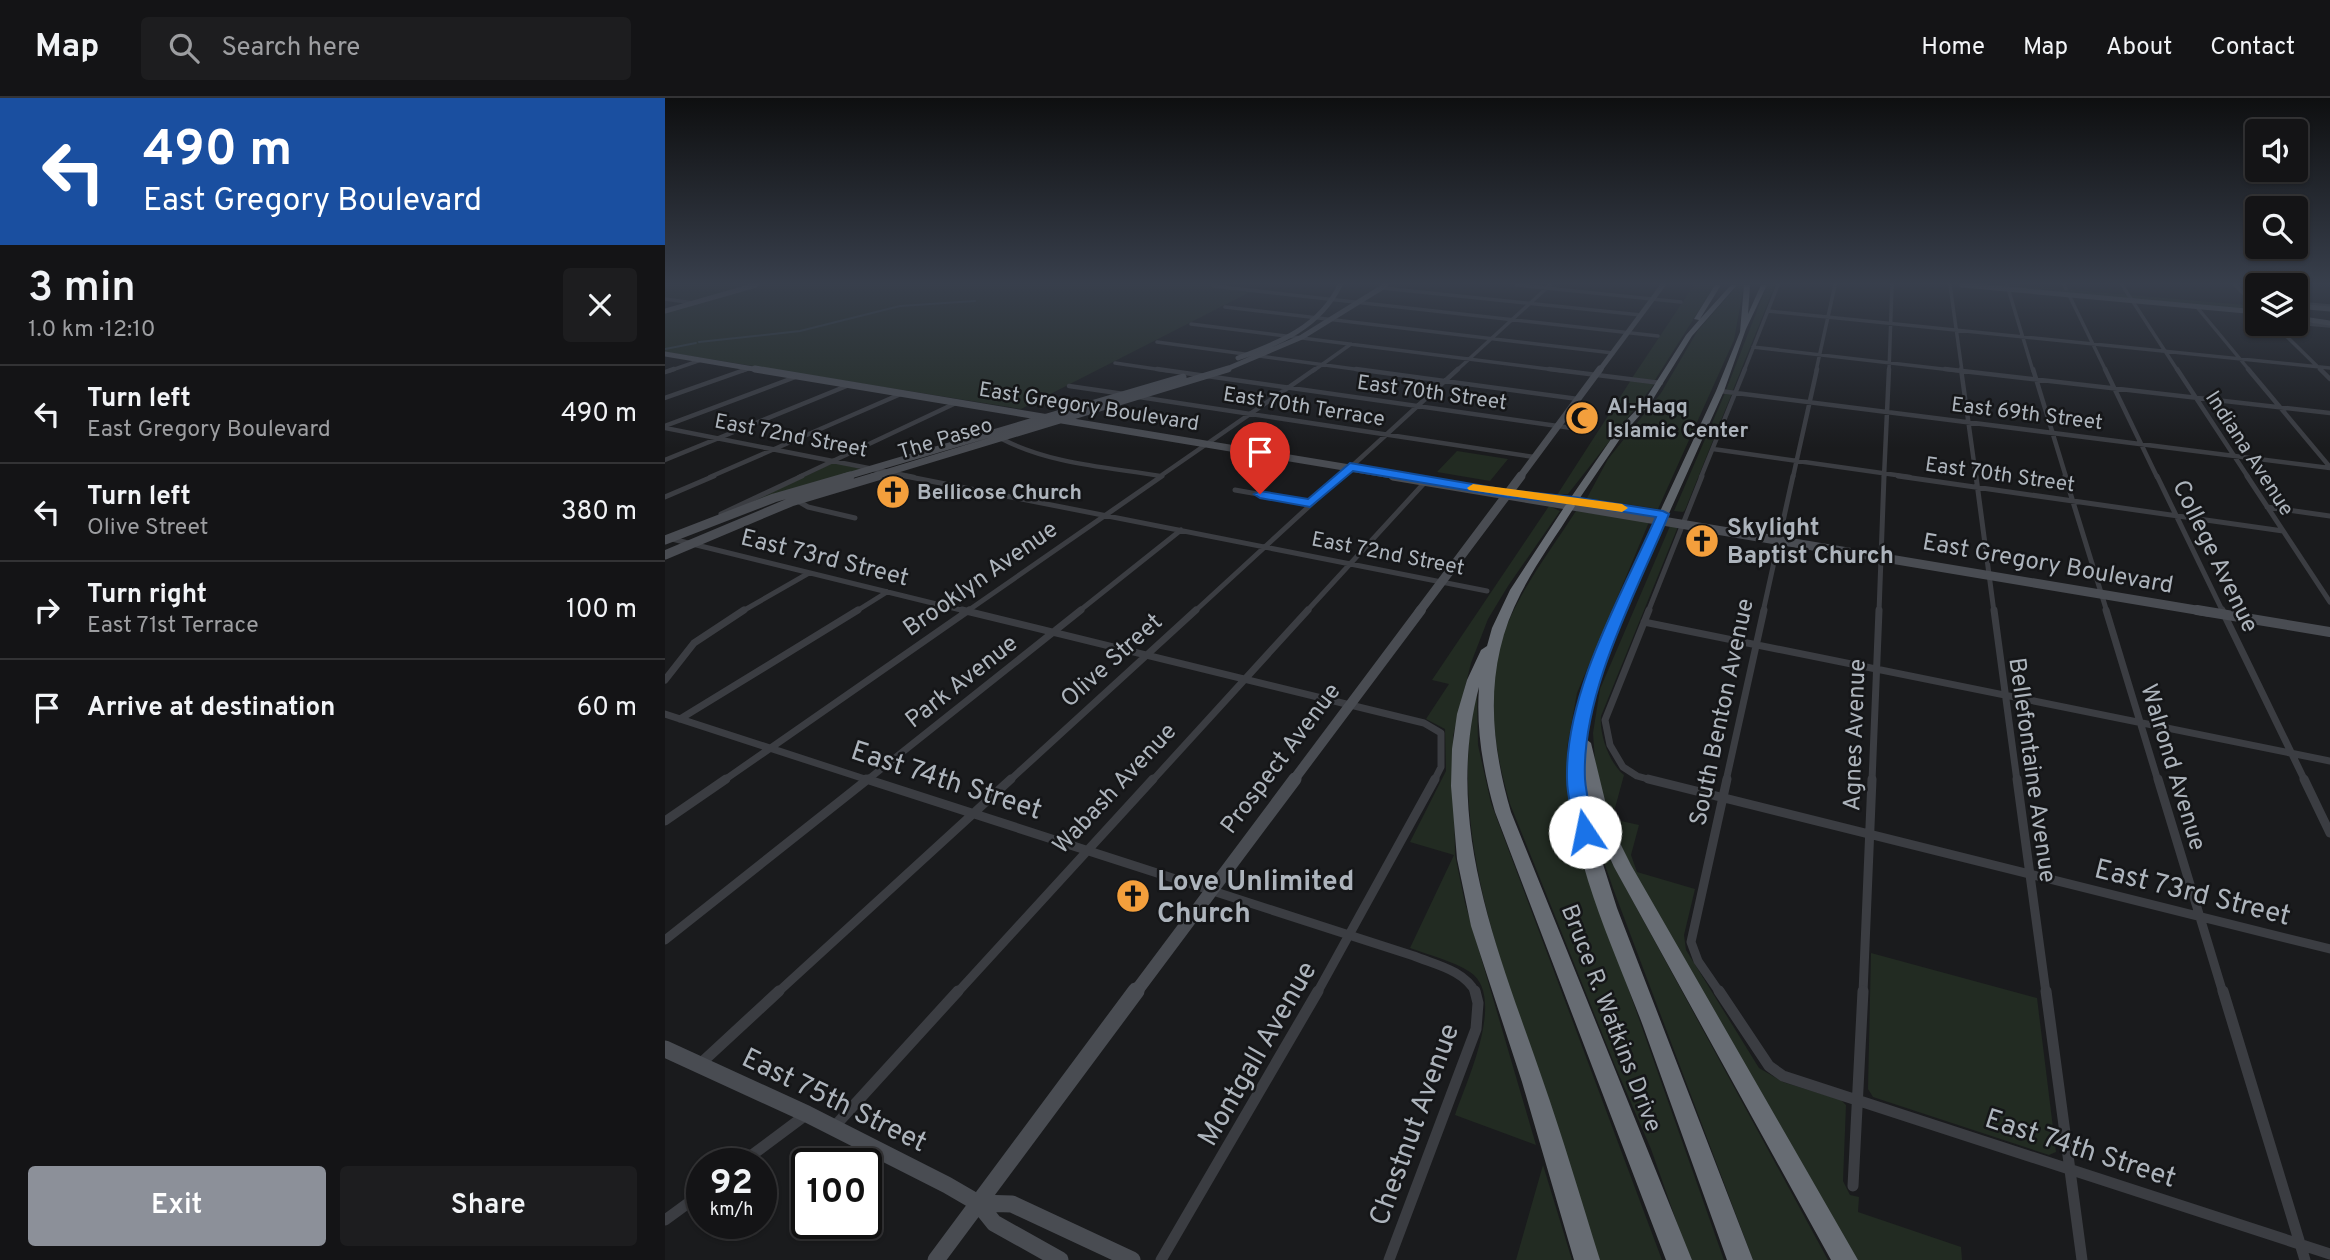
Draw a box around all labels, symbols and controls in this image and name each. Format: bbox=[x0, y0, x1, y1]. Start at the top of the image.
search box bbox=[141, 17, 631, 80]
text: Map bbox=[35, 27, 99, 69]
icon: search bbox=[165, 29, 203, 67]
text: Search here bbox=[221, 32, 360, 65]
text: Home bbox=[1921, 33, 1985, 63]
text: Map bbox=[2023, 33, 2068, 63]
text: About bbox=[2106, 33, 2172, 63]
text: Contact bbox=[2210, 33, 2295, 63]
map controls bbox=[2245, 119, 2308, 336]
button: sound bbox=[2245, 119, 2308, 182]
text: 490 m bbox=[143, 121, 292, 183]
icon: left bbox=[28, 126, 119, 217]
text: East Gregory Boulevard bbox=[143, 182, 482, 222]
button: search bbox=[2245, 196, 2308, 259]
text: 3 min bbox=[28, 263, 136, 316]
button: close bbox=[563, 268, 637, 342]
button: layers bbox=[2245, 273, 2308, 336]
text: 1.0 km · 12:10 bbox=[28, 316, 156, 345]
street label: East 70th Street bbox=[1355, 370, 1508, 417]
street label: East Gregory Boulevard bbox=[977, 377, 1201, 438]
street label: East 70th Terrace bbox=[1221, 381, 1387, 434]
text: Turn left bbox=[87, 383, 191, 416]
street label: Indiana Avenue bbox=[2198, 386, 2299, 521]
street label: East 69th Street bbox=[1950, 392, 2104, 437]
place label: Al-Haqq Islamic Center bbox=[1607, 394, 1749, 445]
icon: left bbox=[28, 395, 66, 433]
text: 490 m bbox=[561, 398, 637, 431]
mosque icon: Al-Haqq Islamic Center bbox=[1563, 399, 1601, 437]
street label: East 72nd Street bbox=[712, 408, 870, 465]
street label: The Paseo bbox=[895, 412, 996, 467]
text: East Gregory Boulevard bbox=[87, 416, 331, 445]
pin bbox=[1230, 422, 1290, 494]
icon: arrive bbox=[1241, 433, 1279, 471]
street label: East 70th Street bbox=[1923, 452, 2076, 499]
church icon: Bellicose Church bbox=[874, 473, 912, 511]
street label: College Avenue bbox=[2164, 476, 2264, 638]
place label: Bellicose Church bbox=[917, 480, 1082, 507]
text: Turn left bbox=[87, 481, 191, 514]
icon: left bbox=[28, 493, 66, 531]
text: 380 m bbox=[561, 496, 637, 529]
text: Olive Street bbox=[87, 514, 208, 543]
place label: Skylight Baptist Church bbox=[1727, 514, 1894, 572]
street label: Brooklyn Avenue bbox=[898, 515, 1064, 644]
church icon: Skylight Baptist Church bbox=[1683, 522, 1721, 560]
street label: East 73rd Street bbox=[737, 524, 912, 594]
street label: East 72nd Street bbox=[1309, 526, 1467, 583]
street label: East Gregory Boulevard bbox=[1920, 528, 2175, 602]
text: Turn right bbox=[87, 579, 207, 612]
icon: right bbox=[28, 591, 66, 629]
text: 100 m bbox=[566, 594, 637, 627]
street label: South Benton Avenue bbox=[1684, 596, 1762, 829]
street label: Olive Street bbox=[1055, 608, 1169, 715]
text: East 71st Terrace bbox=[87, 612, 259, 641]
street label: Park Avenue bbox=[900, 629, 1024, 736]
street label: Bellefontaine Avenue bbox=[2000, 656, 2062, 885]
street label: Agnes Avenue bbox=[1838, 658, 1874, 812]
street label: Prospect Avenue bbox=[1215, 678, 1348, 841]
street label: Walrond Avenue bbox=[2132, 681, 2212, 855]
icon: arrive bbox=[28, 689, 66, 727]
text: Arrive at destination bbox=[87, 692, 335, 725]
text: 60 m bbox=[577, 692, 637, 725]
street label: Wabash Avenue bbox=[1047, 718, 1184, 861]
street label: East 74th Street bbox=[846, 734, 1046, 830]
position arrow bbox=[1548, 795, 1622, 869]
street label: East 73rd Street bbox=[2090, 852, 2294, 936]
place label: Love Unlimited Church bbox=[1157, 865, 1354, 933]
church icon: Love Unlimited Church bbox=[1114, 877, 1152, 915]
street label: Bruce R. Watkins Drive bbox=[1553, 901, 1667, 1137]
street label: Montgall Avenue bbox=[1191, 955, 1326, 1154]
street label: Chestnut Avenue bbox=[1363, 1019, 1469, 1231]
street label: East 75th Street bbox=[735, 1041, 932, 1162]
street label: East 74th Street bbox=[1980, 1102, 2180, 1198]
speed limit sign: 100 bbox=[791, 1148, 882, 1239]
text: 92 bbox=[710, 1162, 753, 1206]
button: Exit bbox=[28, 1166, 326, 1246]
button: Share bbox=[340, 1166, 637, 1246]
text: km/h bbox=[710, 1199, 753, 1222]

